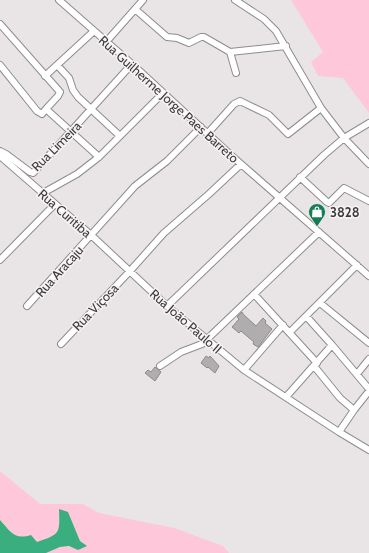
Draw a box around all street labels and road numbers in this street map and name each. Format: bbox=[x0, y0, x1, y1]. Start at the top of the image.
street label: Rua Guilherme Jorge Paes Barreto bbox=[96, 32, 242, 166]
street label: Rua Limeira bbox=[28, 117, 85, 174]
street label: Rua Curitiba bbox=[35, 185, 96, 241]
street label: Rua Aracaju bbox=[32, 242, 87, 301]
street label: Rua Viçosa bbox=[69, 280, 122, 334]
street label: Rua João Paulo II bbox=[147, 285, 225, 357]

